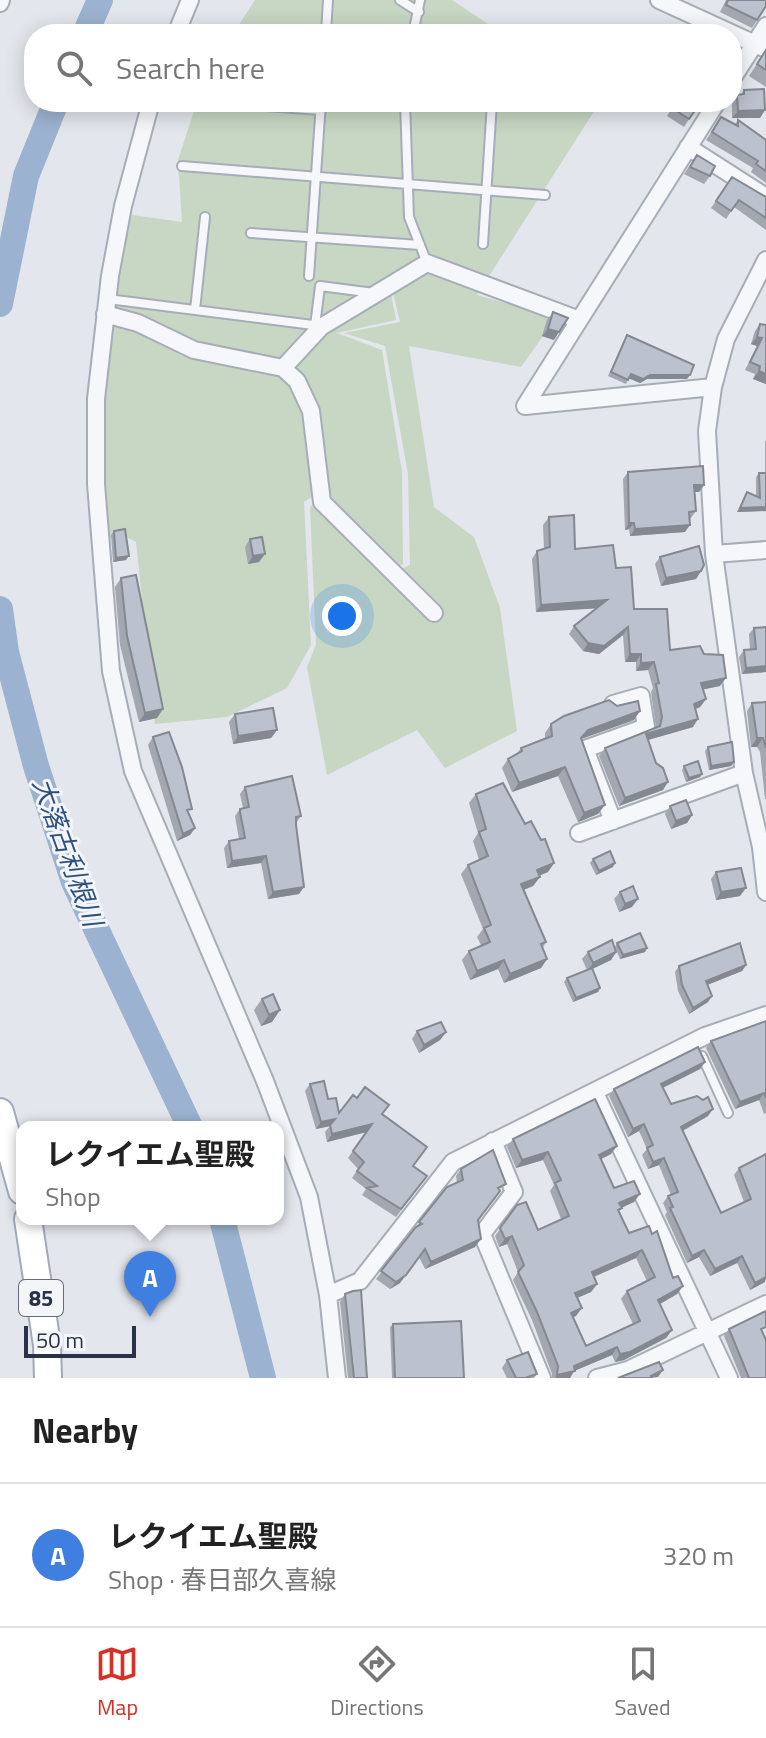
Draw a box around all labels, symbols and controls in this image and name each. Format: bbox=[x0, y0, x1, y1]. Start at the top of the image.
search box bbox=[24, 24, 742, 112]
text: Search here bbox=[116, 45, 265, 91]
icon: search bbox=[52, 46, 96, 90]
your location bbox=[322, 596, 362, 636]
water label: 大落古利根川 bbox=[23, 772, 114, 935]
popup bbox=[16, 1121, 284, 1225]
text: レクイエム聖殿 bbox=[45, 1131, 255, 1177]
text: Shop bbox=[45, 1177, 101, 1216]
pin: A bbox=[124, 1251, 176, 1317]
road number: 85 bbox=[19, 1280, 63, 1316]
scale bar bbox=[24, 1322, 136, 1358]
text: 50 m bbox=[36, 1323, 84, 1357]
text: Nearby bbox=[32, 1404, 138, 1456]
text: レクイエム聖殿 bbox=[108, 1513, 318, 1559]
text: A bbox=[50, 1536, 66, 1575]
text: 320 m bbox=[663, 1536, 734, 1575]
text: Shop · 春日部久喜線 bbox=[108, 1560, 337, 1599]
tab: Map bbox=[95, 1642, 139, 1724]
tab: Directions bbox=[330, 1642, 424, 1724]
tab: Saved bbox=[615, 1642, 671, 1724]

